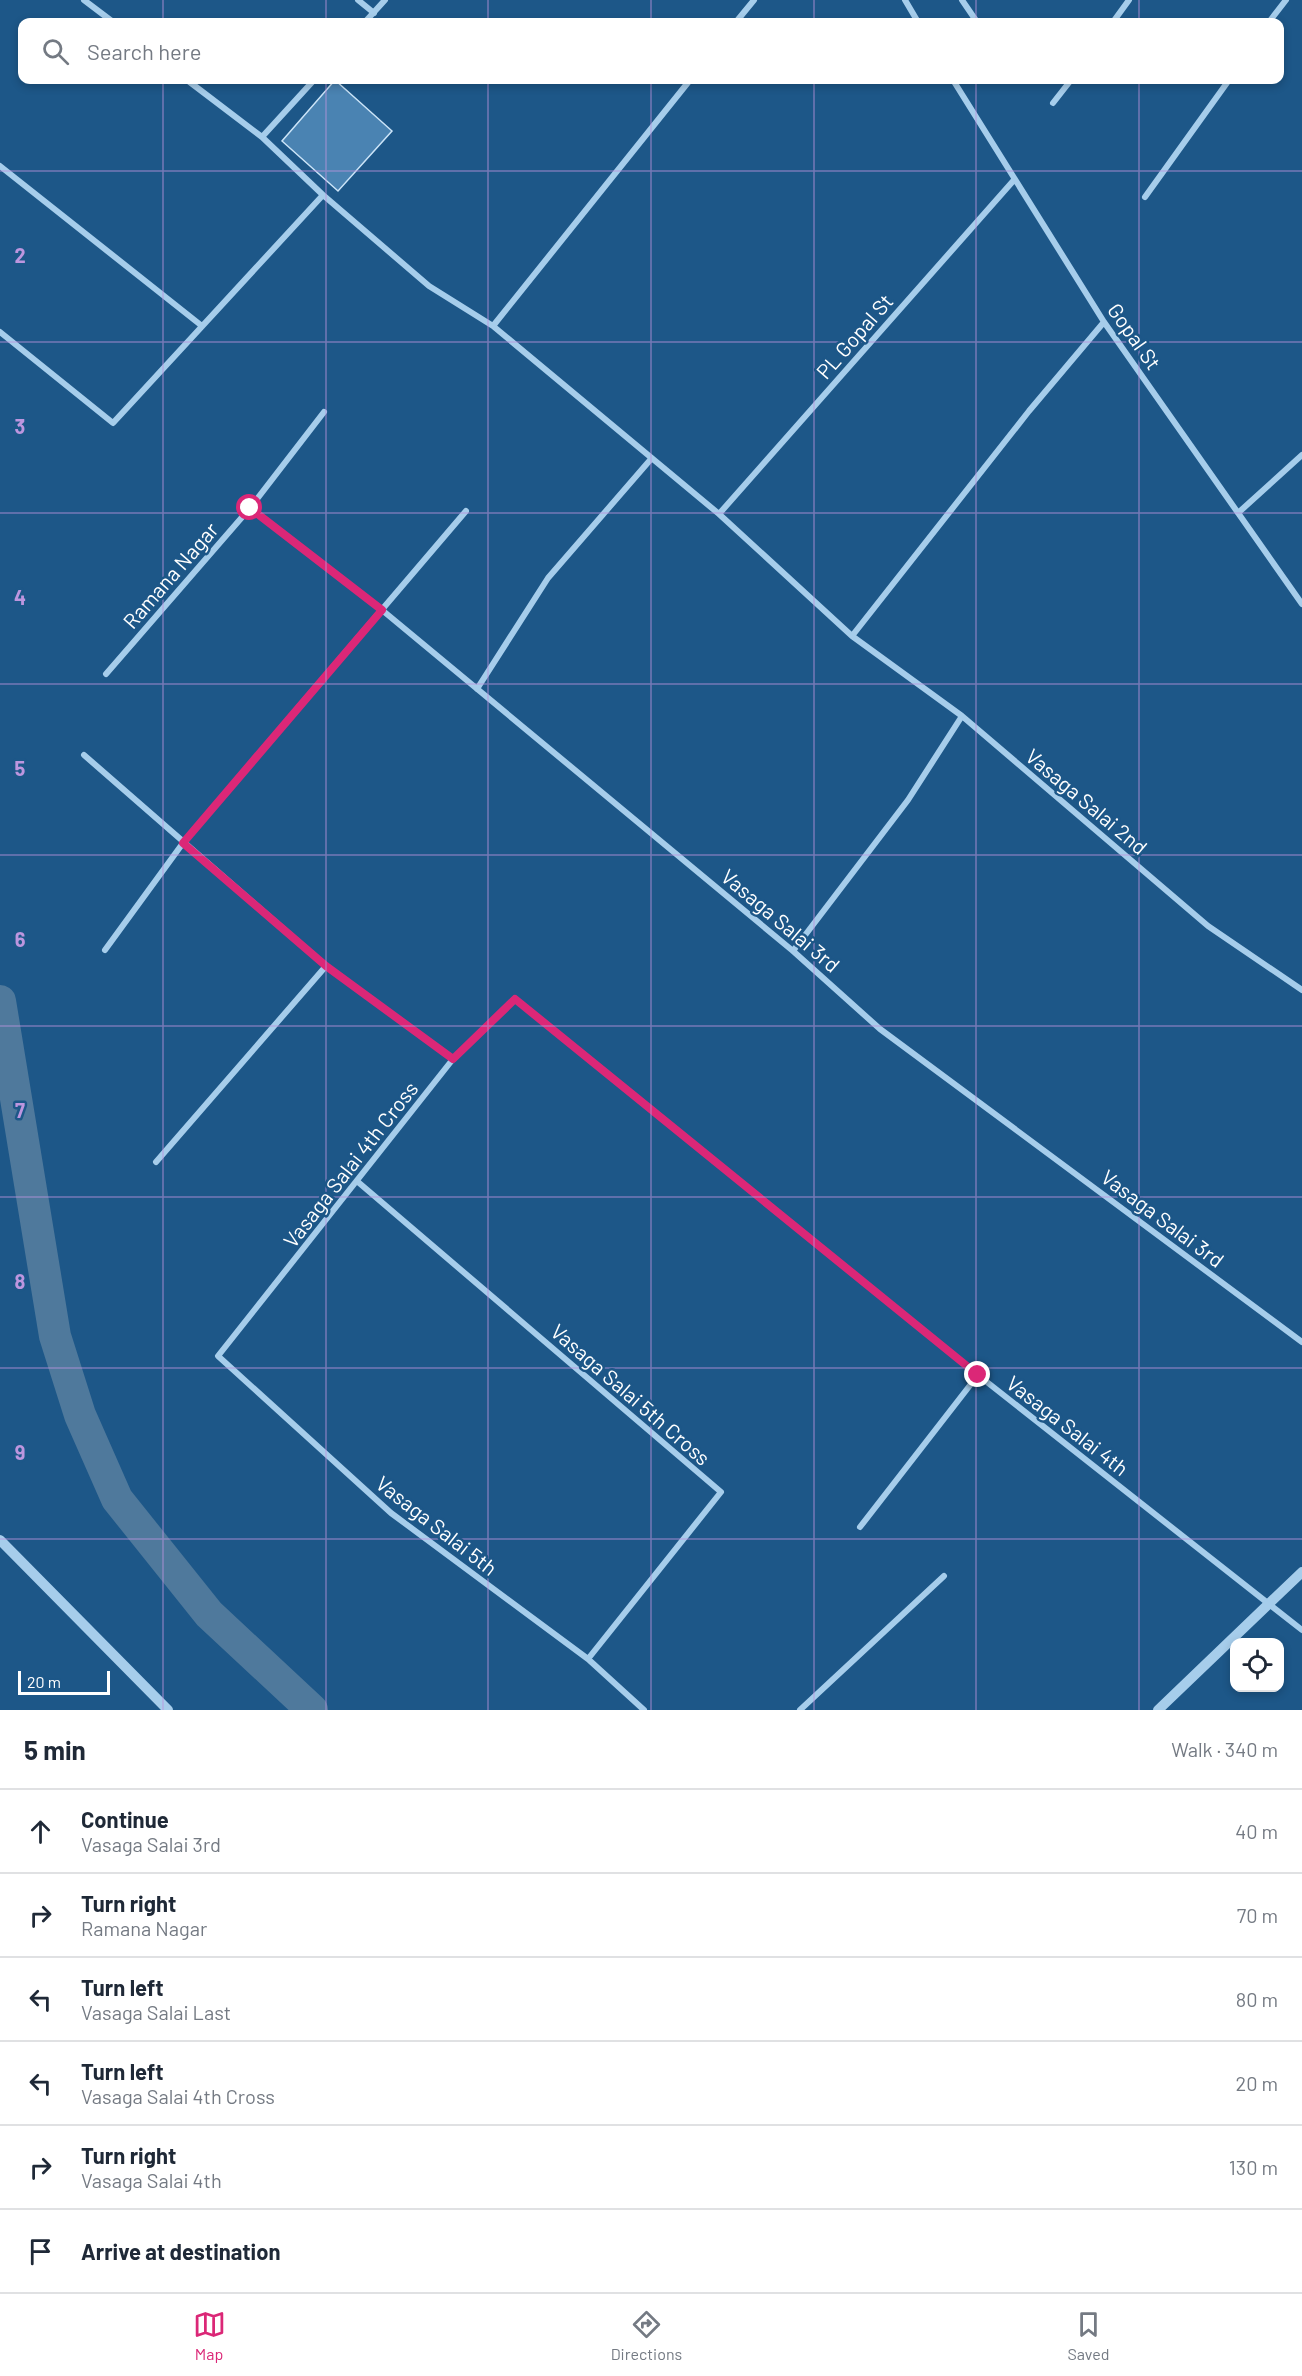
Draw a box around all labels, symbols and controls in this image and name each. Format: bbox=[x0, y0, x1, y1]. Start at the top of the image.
search box bbox=[18, 18, 1284, 84]
icon: search bbox=[39, 35, 72, 68]
text: Search here bbox=[87, 38, 201, 64]
text: 2 bbox=[14, 243, 26, 267]
street label: PL Gopal St bbox=[810, 289, 898, 383]
street label: Gopal St bbox=[1103, 298, 1167, 374]
text: 3 bbox=[15, 414, 25, 438]
route start bbox=[236, 494, 262, 520]
street label: Ramana Nagar bbox=[117, 517, 223, 633]
text: 4 bbox=[14, 585, 26, 609]
street label: Vasaga Salai 2nd bbox=[1021, 743, 1153, 859]
text: 5 bbox=[15, 756, 26, 780]
street label: Vasaga Salai 3rd bbox=[717, 863, 845, 977]
text: 6 bbox=[15, 927, 26, 951]
street label: Vasaga Salai 4th Cross bbox=[278, 1076, 422, 1252]
text: 7 bbox=[15, 1098, 25, 1122]
street label: Vasaga Salai 3rd bbox=[1097, 1164, 1229, 1272]
text: 8 bbox=[15, 1269, 26, 1293]
street label: Vasaga Salai 5th Cross bbox=[546, 1318, 716, 1470]
route end bbox=[964, 1361, 990, 1387]
street label: Vasaga Salai 4th bbox=[1002, 1370, 1134, 1480]
text: 9 bbox=[15, 1440, 25, 1464]
street label: Vasaga Salai 5th bbox=[371, 1470, 503, 1580]
map controls bbox=[1230, 1638, 1284, 1692]
button: locate bbox=[1230, 1638, 1284, 1692]
scale bar bbox=[18, 1668, 110, 1696]
text: 20 m bbox=[27, 1672, 61, 1691]
text: 5 min bbox=[24, 1734, 86, 1765]
text: Walk · 340 m bbox=[1171, 1737, 1278, 1761]
text: Continue bbox=[81, 1806, 169, 1832]
icon: ahead bbox=[24, 1815, 57, 1848]
text: 40 m bbox=[1235, 1819, 1278, 1843]
text: Vasaga Salai 3rd bbox=[81, 1832, 221, 1856]
text: Turn right bbox=[81, 1890, 176, 1916]
icon: right bbox=[24, 1899, 57, 1932]
text: 70 m bbox=[1237, 1903, 1278, 1927]
text: Ramana Nagar bbox=[81, 1916, 207, 1940]
text: Turn left bbox=[81, 1974, 164, 2000]
icon: left bbox=[24, 1983, 57, 2016]
text: 80 m bbox=[1236, 1987, 1278, 2011]
text: Vasaga Salai Last bbox=[81, 2000, 231, 2024]
text: Turn left bbox=[81, 2058, 164, 2084]
icon: left bbox=[24, 2067, 57, 2100]
text: 20 m bbox=[1235, 2071, 1278, 2095]
text: Vasaga Salai 4th Cross bbox=[81, 2084, 275, 2108]
text: Turn right bbox=[81, 2142, 176, 2168]
icon: right bbox=[24, 2151, 57, 2184]
text: 130 m bbox=[1229, 2155, 1278, 2179]
text: Vasaga Salai 4th bbox=[81, 2168, 222, 2192]
icon: arrive bbox=[24, 2235, 57, 2268]
text: Arrive at destination bbox=[81, 2238, 280, 2264]
tab: Map bbox=[193, 2308, 226, 2363]
tab: Directions bbox=[611, 2308, 682, 2363]
tab: Saved bbox=[1067, 2308, 1109, 2363]

